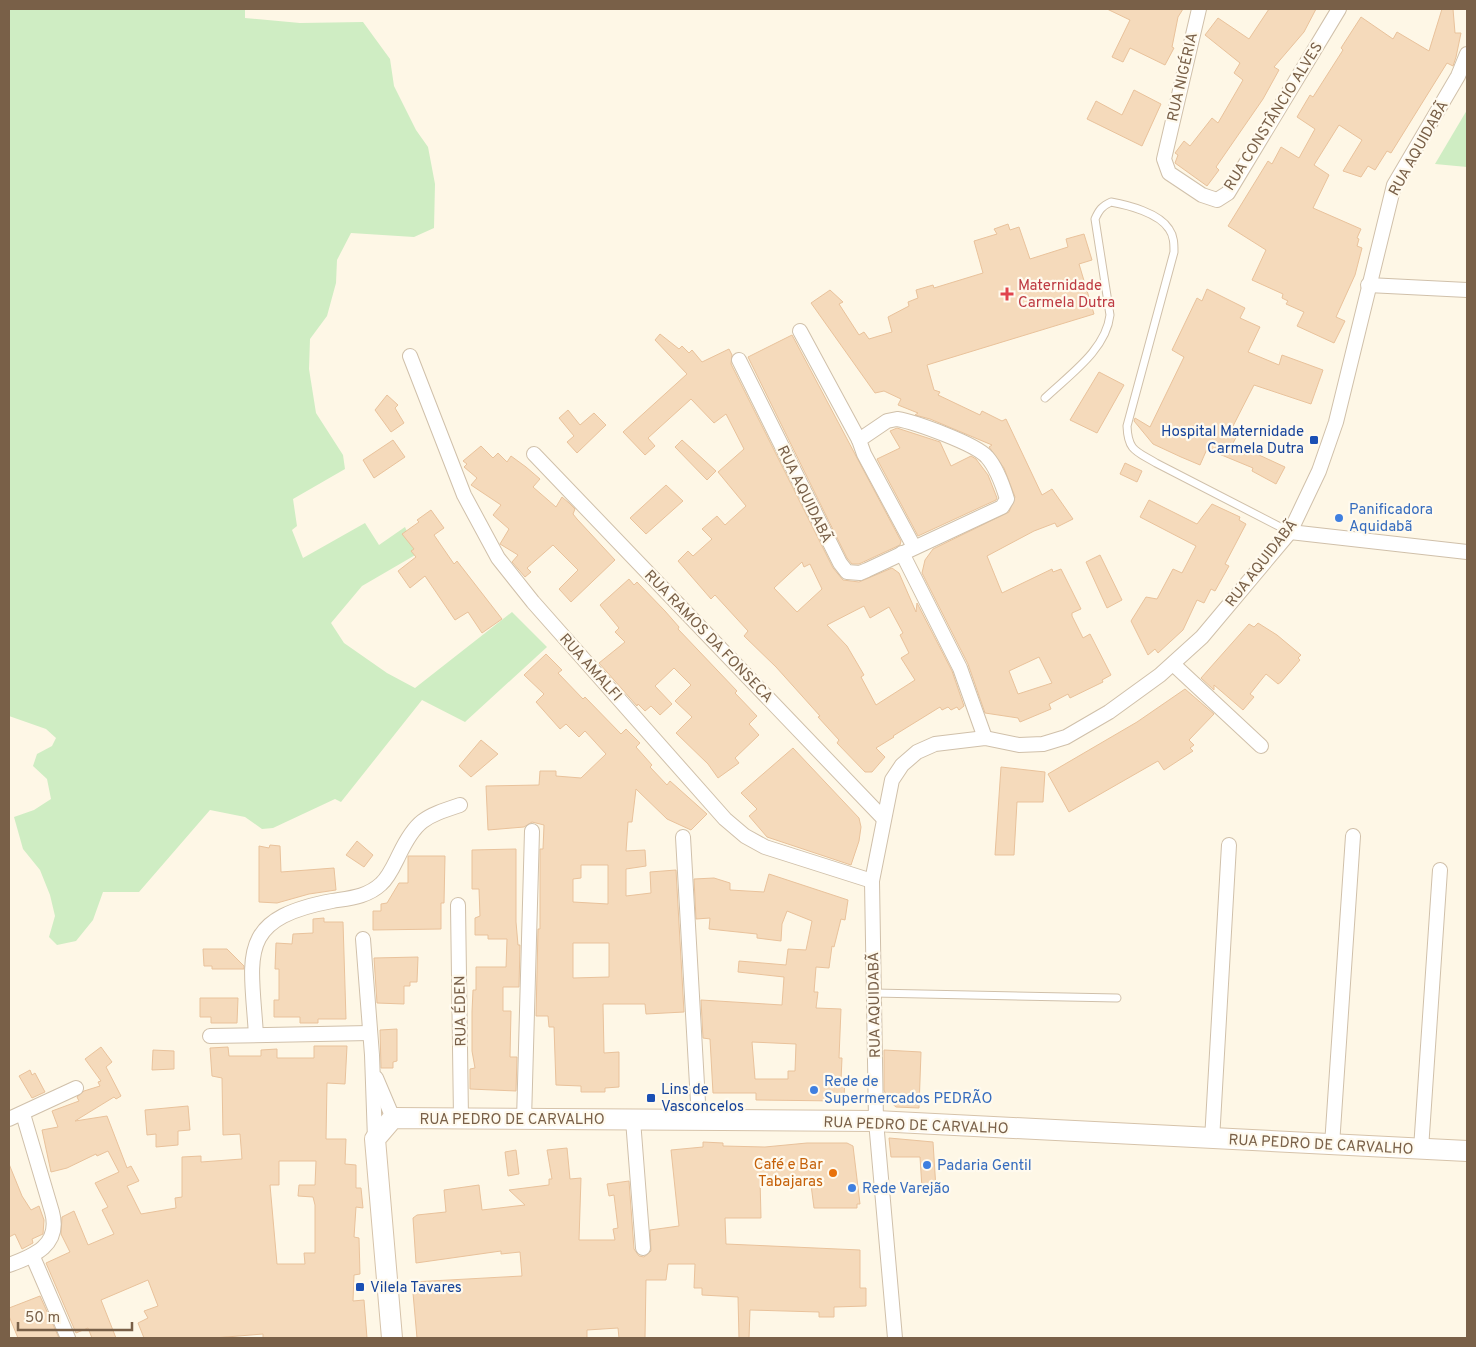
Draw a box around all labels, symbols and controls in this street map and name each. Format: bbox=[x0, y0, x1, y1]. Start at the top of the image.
street label: RUA NIGÉRIA bbox=[1163, 31, 1203, 124]
street label: RUA CONSTÂNCIO ALVES bbox=[1220, 38, 1328, 195]
street label: RUA AQUIDABÃ bbox=[1384, 97, 1453, 200]
place label: Maternidade Carmela Dutra bbox=[1018, 277, 1115, 313]
marker: Maternidade Carmela Dutra bbox=[1000, 287, 1014, 301]
place label: Hospital Maternidade Carmela Dutra bbox=[1161, 423, 1304, 459]
marker: Hospital Maternidade Carmela Dutra bbox=[1308, 434, 1320, 446]
street label: RUA AQUIDABÃ bbox=[772, 442, 836, 546]
place label: Panificadora Aquidabã bbox=[1349, 501, 1433, 537]
marker: Panificadora Aquidabã bbox=[1333, 512, 1345, 524]
street label: RUA AQUIDABÃ bbox=[1221, 516, 1302, 612]
street label: RUA RAMOS DA FONSECA bbox=[639, 567, 776, 707]
street label: RUA AMALFI bbox=[554, 630, 625, 706]
street label: RUA AQUIDABÃ bbox=[864, 952, 886, 1058]
street label: RUA ÉDEN bbox=[450, 975, 472, 1047]
place label: Rede de Supermercados PEDRÃO bbox=[824, 1073, 993, 1109]
place label: Lins de Vasconcelos bbox=[661, 1081, 744, 1117]
marker: Rede de Supermercados PEDRÃO bbox=[808, 1084, 820, 1096]
marker: Lins de Vasconcelos bbox=[645, 1092, 657, 1104]
street label: RUA PEDRO DE CARVALHO bbox=[419, 1111, 605, 1130]
street label: RUA PEDRO DE CARVALHO bbox=[823, 1114, 1009, 1139]
street label: RUA PEDRO DE CARVALHO bbox=[1228, 1131, 1414, 1160]
place label: Café e Bar Tabajaras bbox=[754, 1156, 823, 1192]
place label: Padaria Gentil bbox=[937, 1157, 1032, 1176]
marker: Padaria Gentil bbox=[921, 1159, 933, 1171]
marker: Café e Bar Tabajaras bbox=[827, 1167, 839, 1179]
place label: Rede Varejão bbox=[862, 1180, 950, 1199]
marker: Rede Varejão bbox=[846, 1182, 858, 1194]
place label: Vilela Tavares bbox=[370, 1279, 462, 1298]
marker: Vilela Tavares bbox=[354, 1281, 366, 1293]
scale bar bbox=[18, 1300, 131, 1332]
text: 50 m bbox=[25, 1309, 60, 1328]

